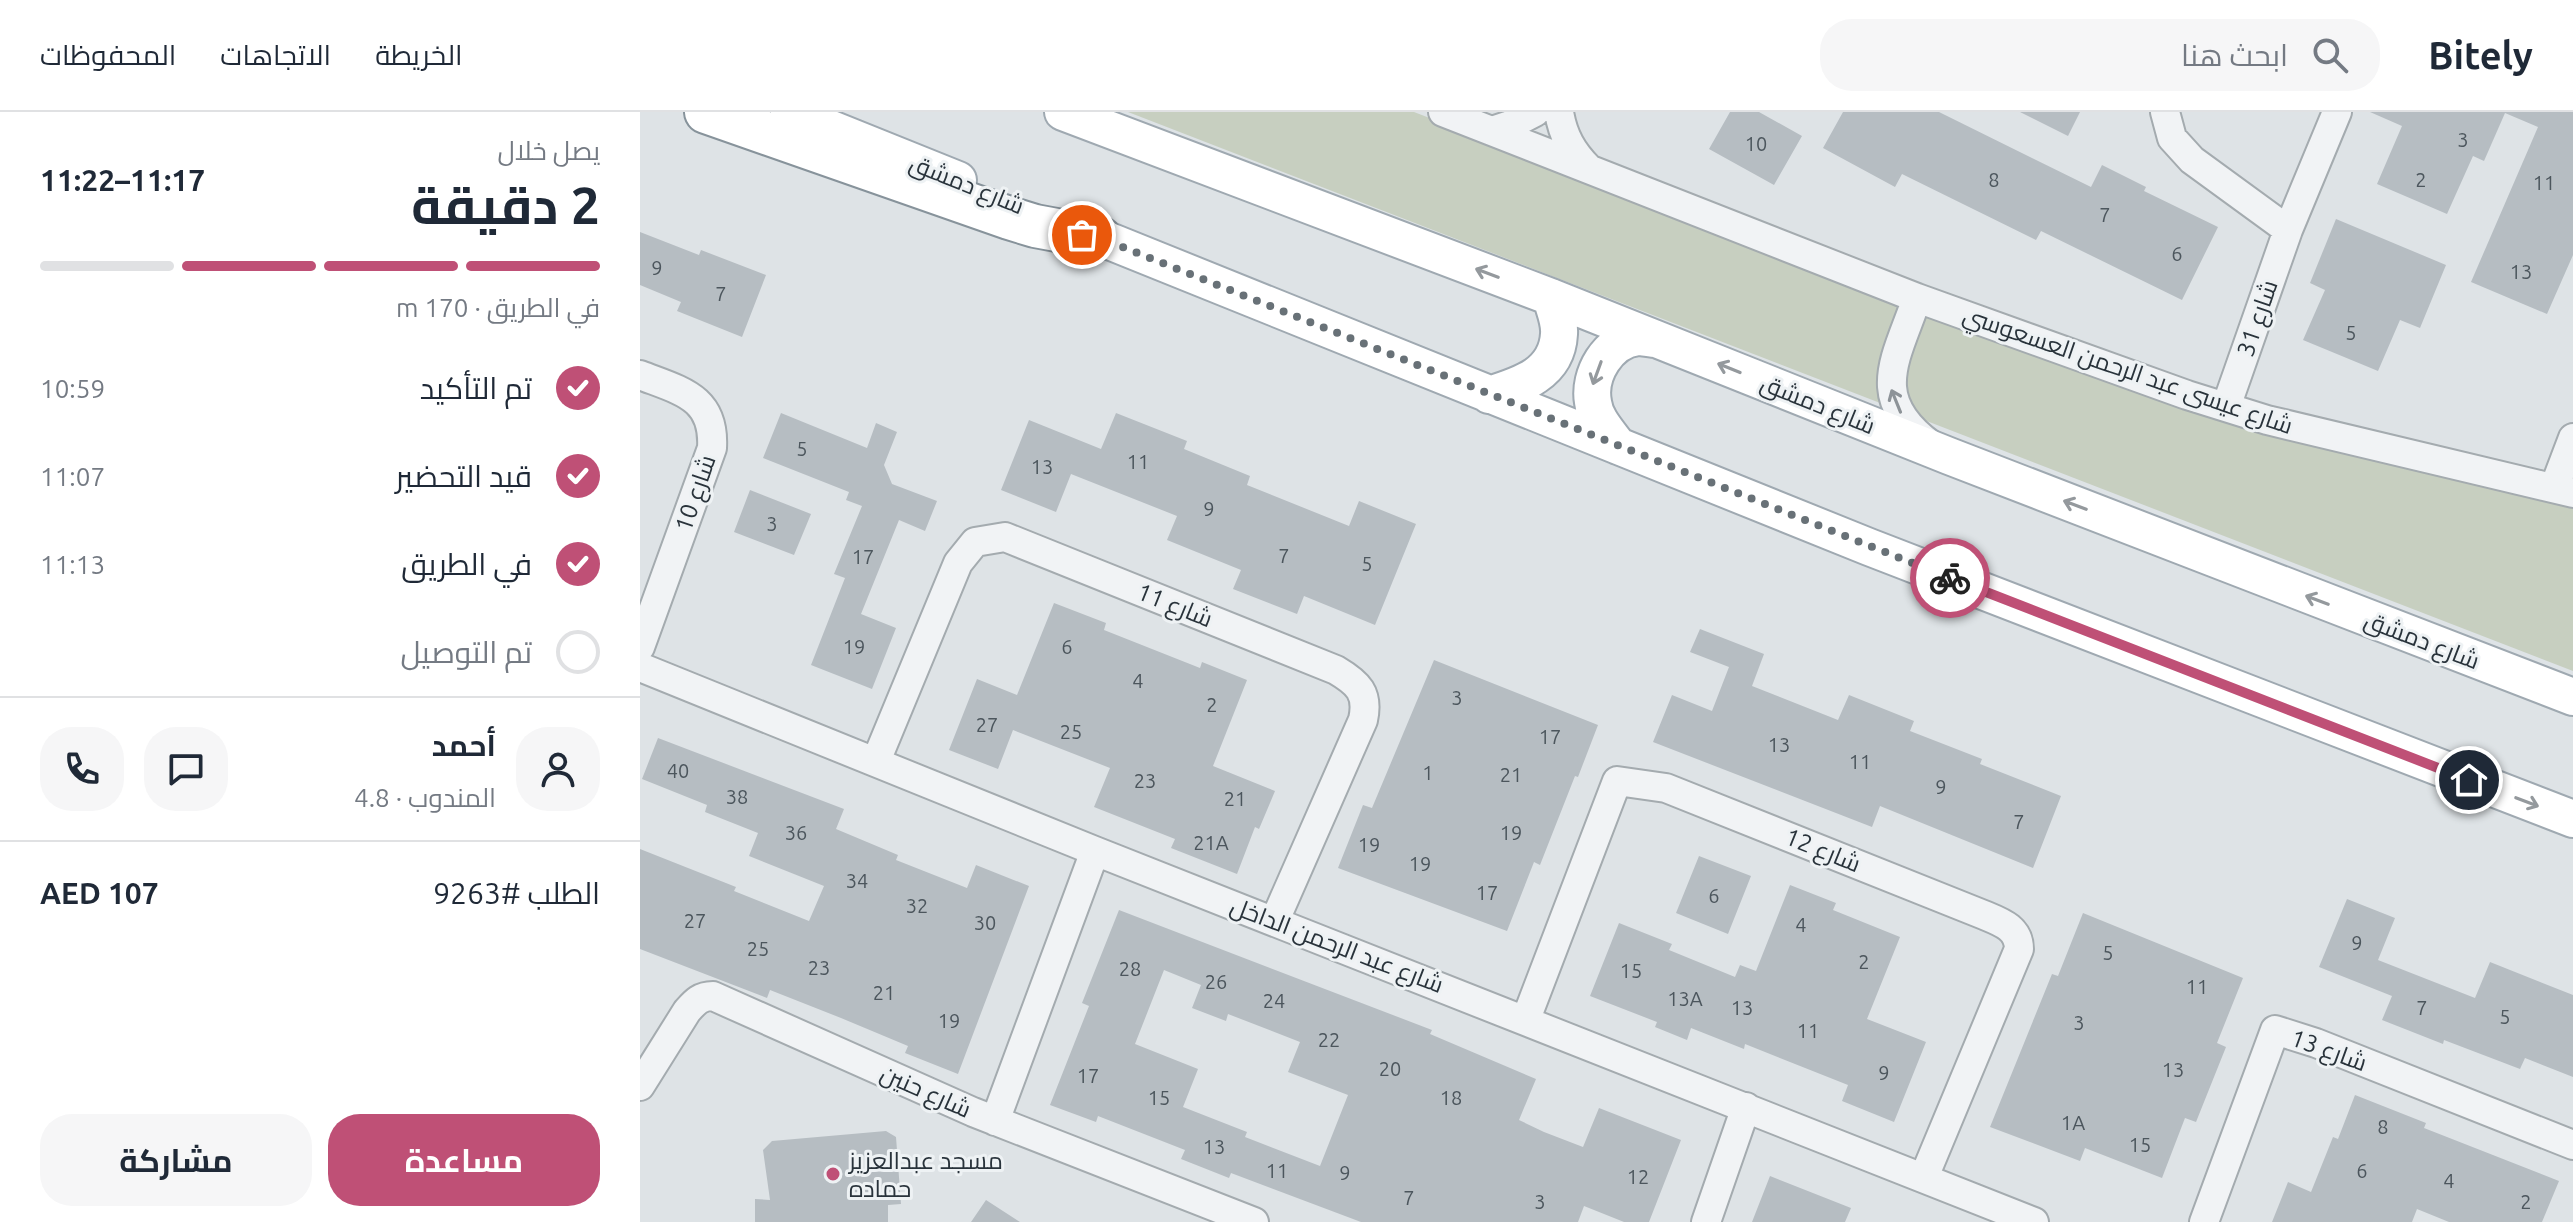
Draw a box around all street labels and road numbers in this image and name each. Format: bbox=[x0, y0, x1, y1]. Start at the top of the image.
street label: شارع دمشق bbox=[905, 149, 1028, 222]
street label: شارع 31 bbox=[2231, 276, 2285, 361]
street label: شارع عيسى عبد الرحمن العسعوسي bbox=[1958, 301, 2296, 444]
street label: شارع دمشق bbox=[1756, 369, 1879, 442]
street label: شارع 10 bbox=[669, 451, 723, 536]
street label: شارع 11 bbox=[1132, 578, 1217, 635]
street label: شارع دمشق bbox=[2360, 606, 2483, 677]
street label: شارع 12 bbox=[1780, 823, 1865, 880]
street label: شارع عبد الرحمن الداخل bbox=[1226, 892, 1447, 1001]
street label: شارع 13 bbox=[2286, 1024, 2371, 1079]
street label: شارع حنين bbox=[875, 1059, 975, 1126]

